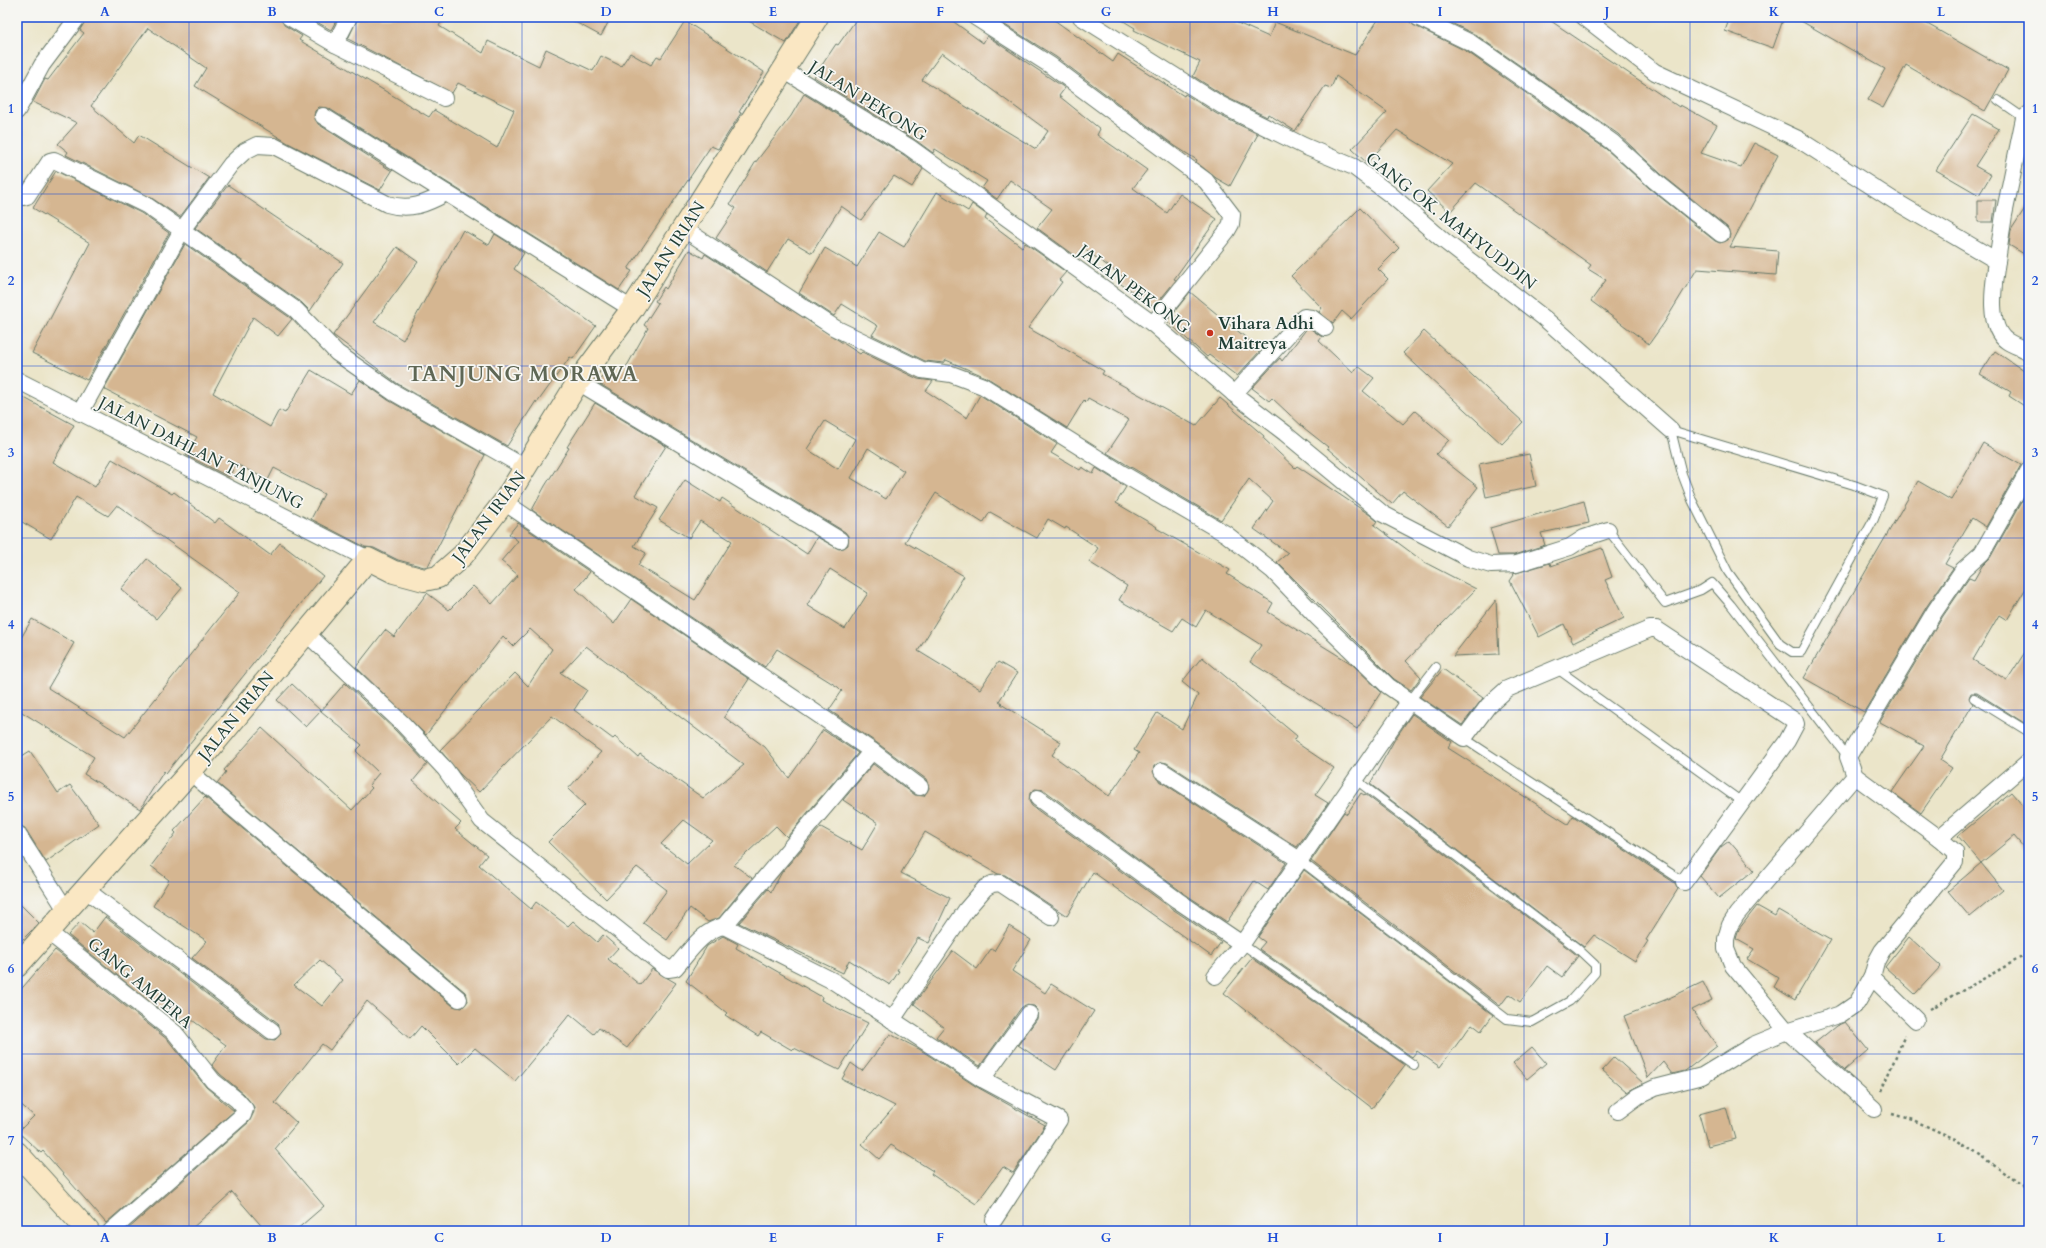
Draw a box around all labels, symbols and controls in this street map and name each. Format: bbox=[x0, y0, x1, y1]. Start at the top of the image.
text: A bbox=[100, 3, 110, 21]
text: B bbox=[267, 3, 277, 21]
text: C bbox=[434, 3, 444, 21]
text: D bbox=[600, 3, 612, 21]
text: E bbox=[769, 3, 777, 21]
text: F bbox=[936, 3, 944, 21]
text: G bbox=[1101, 3, 1112, 21]
text: H bbox=[1267, 3, 1279, 21]
text: I bbox=[1437, 3, 1443, 21]
text: J bbox=[1603, 3, 1610, 21]
text: K bbox=[1769, 3, 1780, 21]
text: L bbox=[1937, 3, 1946, 21]
street label: JALAN PEKONG bbox=[802, 54, 932, 147]
text: 1 bbox=[8, 100, 14, 118]
text: 1 bbox=[2032, 100, 2038, 118]
street label: GANG OK. MAHYUDDIN bbox=[1361, 147, 1542, 295]
street label: JALAN IRIAN bbox=[630, 197, 711, 304]
street label: JALAN PEKONG bbox=[1071, 237, 1195, 339]
text: 2 bbox=[8, 272, 15, 290]
text: 2 bbox=[2032, 272, 2039, 290]
place label: Vihara Adhi Maitreya bbox=[1218, 312, 1314, 355]
marker: Vihara Adhi Maitreya bbox=[1205, 328, 1215, 338]
district label: TANJUNG MORAWA bbox=[407, 360, 639, 389]
street label: JALAN DAHLAN TANJUNG bbox=[92, 390, 308, 515]
text: 3 bbox=[8, 444, 15, 462]
text: 3 bbox=[2032, 444, 2039, 462]
street label: JALAN IRIAN bbox=[445, 466, 531, 570]
text: 4 bbox=[8, 616, 15, 634]
text: 4 bbox=[2032, 616, 2039, 634]
street label: JALAN IRIAN bbox=[191, 666, 280, 768]
text: 5 bbox=[8, 788, 14, 806]
text: 5 bbox=[2032, 788, 2038, 806]
street label: GANG AMPERA bbox=[83, 932, 198, 1034]
text: 6 bbox=[8, 960, 15, 978]
text: 6 bbox=[2032, 960, 2039, 978]
text: 7 bbox=[8, 1132, 15, 1150]
text: 7 bbox=[2032, 1132, 2039, 1150]
text: A bbox=[100, 1229, 110, 1247]
text: B bbox=[267, 1229, 277, 1247]
text: C bbox=[434, 1229, 444, 1247]
text: D bbox=[600, 1229, 612, 1247]
text: E bbox=[769, 1229, 777, 1247]
text: F bbox=[936, 1229, 944, 1247]
text: G bbox=[1101, 1229, 1112, 1247]
text: H bbox=[1267, 1229, 1279, 1247]
text: I bbox=[1437, 1229, 1443, 1247]
text: J bbox=[1603, 1229, 1610, 1247]
text: K bbox=[1769, 1229, 1780, 1247]
text: L bbox=[1937, 1229, 1946, 1247]

